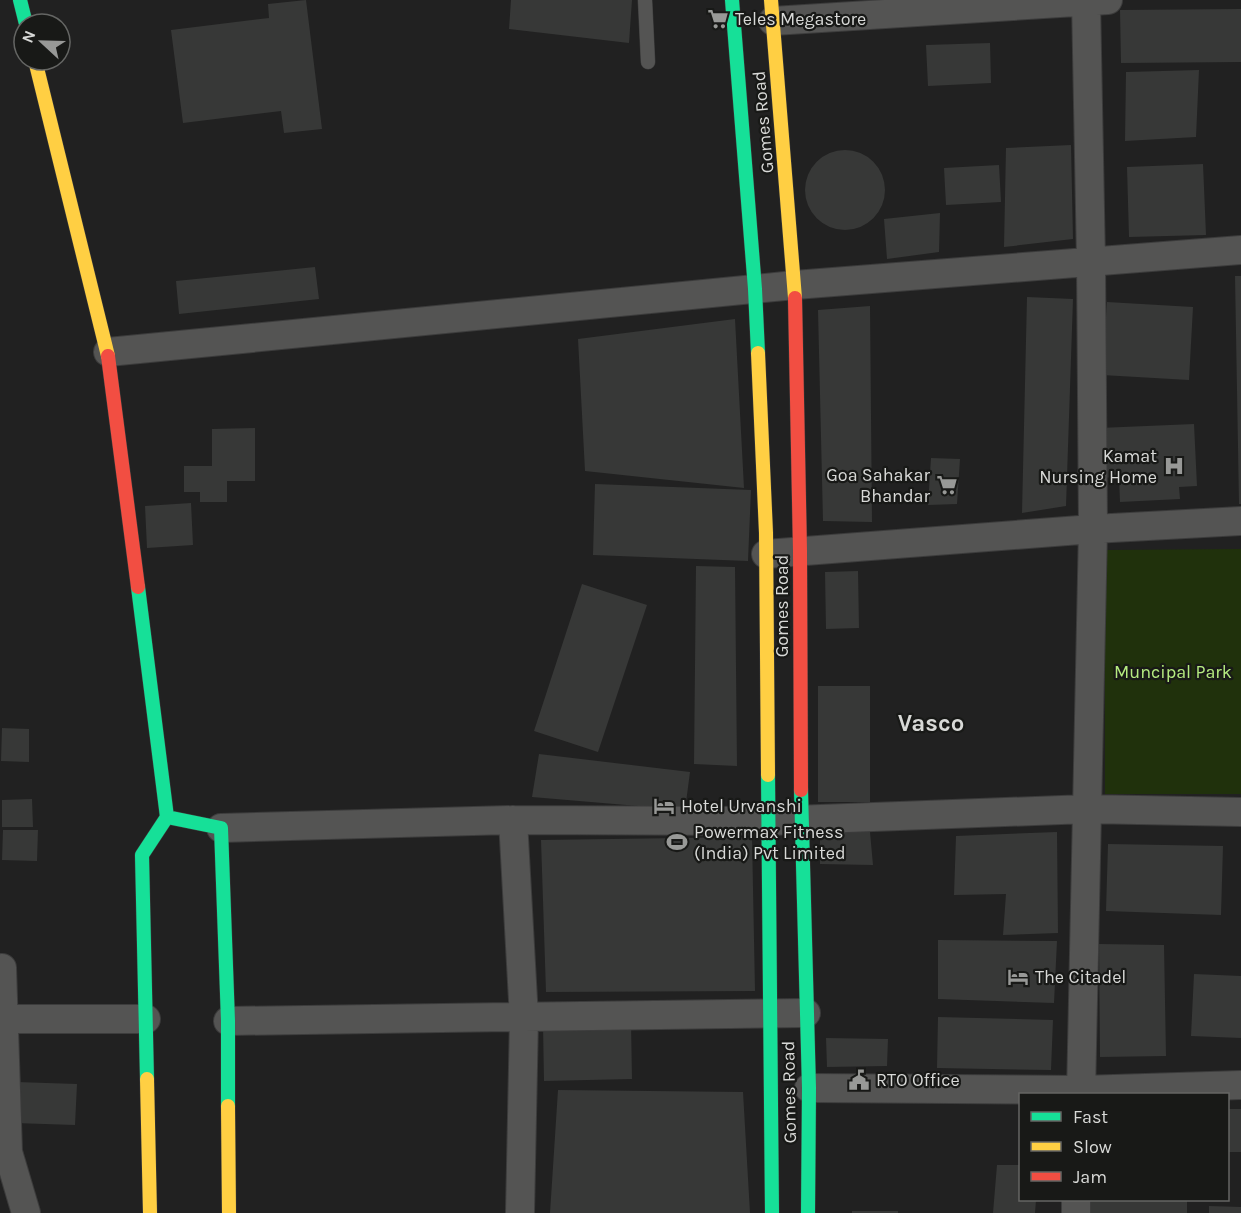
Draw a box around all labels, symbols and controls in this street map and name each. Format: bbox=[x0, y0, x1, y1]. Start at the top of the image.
supermarket icon: Teles Megastore bbox=[706, 7, 730, 31]
place label: Teles Megastore bbox=[735, 8, 866, 30]
north arrow bbox=[12, 12, 72, 72]
text: N bbox=[18, 28, 40, 45]
street label: Gomes Road bbox=[748, 70, 778, 174]
place label: Kamat Nursing Home bbox=[1039, 445, 1157, 488]
hospital icon: Kamat Nursing Home bbox=[1162, 454, 1186, 478]
place label: Goa Sahakar Bhandar bbox=[826, 464, 930, 507]
supermarket icon: Goa Sahakar Bhandar bbox=[935, 473, 959, 497]
street label: Gomes Road bbox=[771, 555, 793, 657]
park label: Muncipal Park bbox=[1114, 661, 1232, 683]
district label: Vasco bbox=[898, 709, 964, 737]
hotel icon: Hotel Urvanshi bbox=[652, 794, 676, 818]
place label: Hotel Urvanshi bbox=[681, 795, 802, 817]
place label: Powermax Fitness (India) Pvt Limited bbox=[694, 821, 846, 864]
sports icon: Powermax Fitness (India) Pvt Limited bbox=[665, 830, 689, 854]
hotel icon: The Citadel bbox=[1006, 965, 1030, 989]
place label: The Citadel bbox=[1035, 966, 1126, 988]
street label: Gomes Road bbox=[777, 1040, 801, 1144]
public building icon: RTO Office bbox=[847, 1068, 871, 1092]
place label: RTO Office bbox=[876, 1069, 960, 1091]
legend bbox=[1019, 1093, 1229, 1201]
text: Fast bbox=[1073, 1106, 1108, 1128]
text: Slow bbox=[1073, 1136, 1112, 1158]
text: Jam bbox=[1073, 1166, 1107, 1188]

